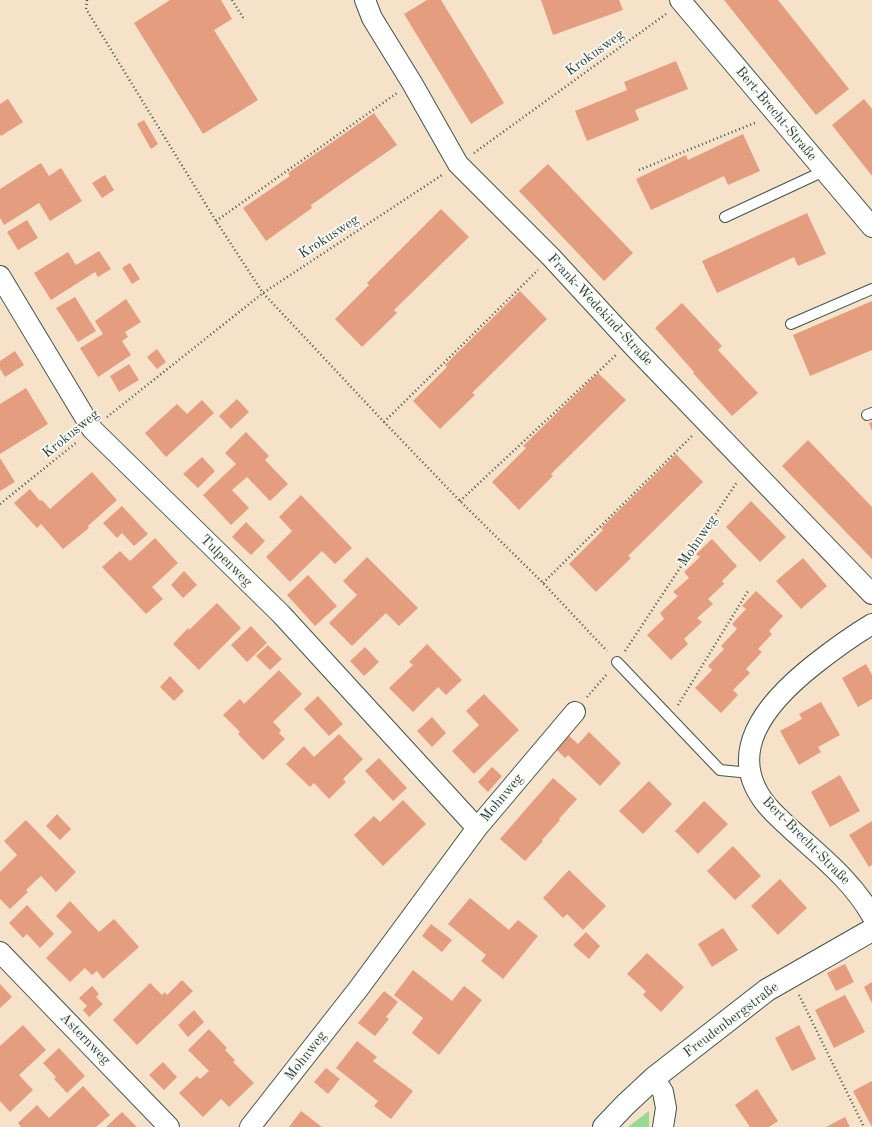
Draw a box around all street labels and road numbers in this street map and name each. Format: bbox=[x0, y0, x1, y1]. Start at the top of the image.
street label: Krokusweg bbox=[562, 26, 628, 80]
street label: Bert-Brecht-Straße bbox=[732, 64, 820, 164]
street label: Krokusweg bbox=[296, 211, 362, 263]
street label: Frank-Wedekind-Straße bbox=[544, 250, 656, 370]
street label: Krokusweg bbox=[39, 406, 103, 462]
street label: Mohnweg bbox=[675, 512, 721, 570]
street label: Tulpenweg bbox=[196, 531, 256, 591]
street label: Mohnweg bbox=[477, 770, 527, 826]
street label: Bert-Brecht-Straße bbox=[758, 793, 854, 889]
street label: Freudenbergstraße bbox=[680, 979, 782, 1061]
street label: Asternweg bbox=[56, 1010, 114, 1068]
street label: Mohnweg bbox=[282, 1028, 330, 1084]

